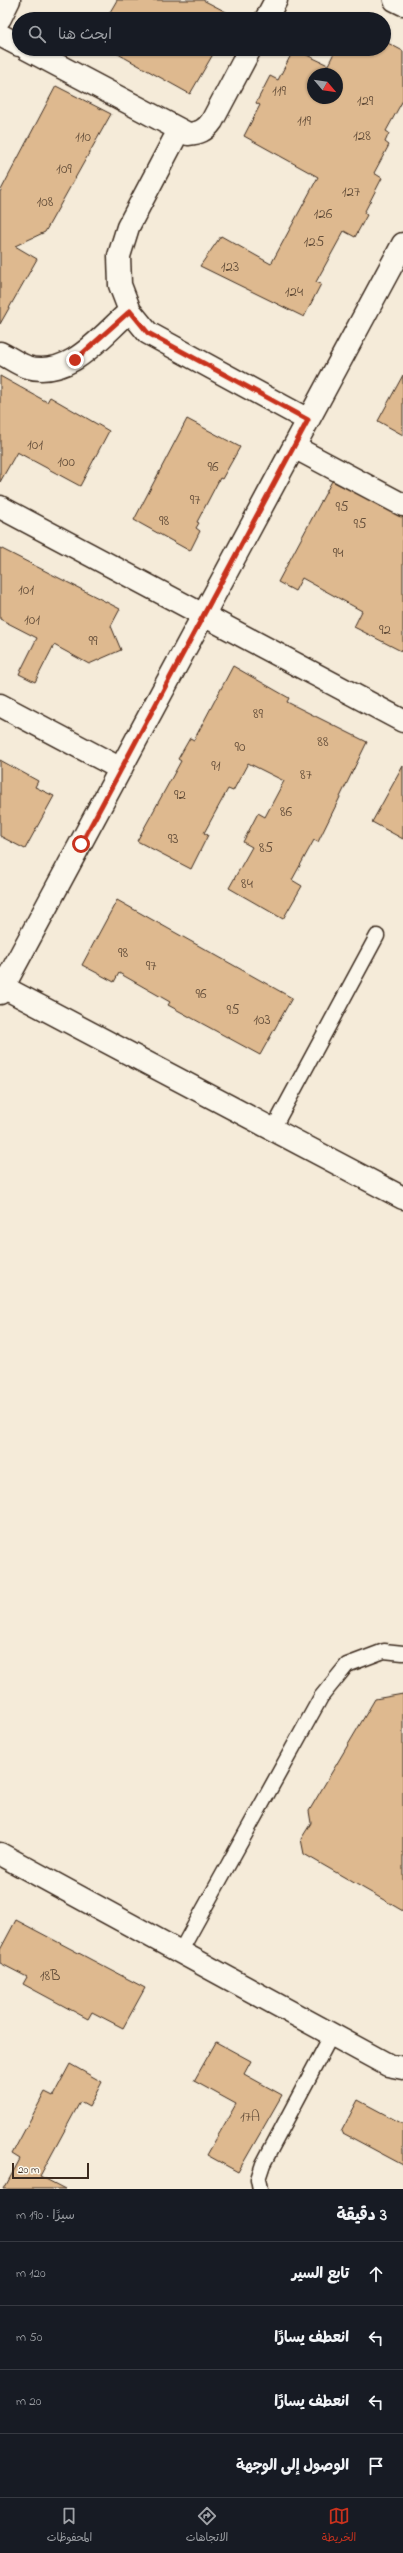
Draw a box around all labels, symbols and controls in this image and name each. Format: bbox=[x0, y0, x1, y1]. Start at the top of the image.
search box bbox=[12, 12, 391, 56]
icon: search bbox=[26, 23, 48, 45]
text: ابحث هنا bbox=[58, 24, 112, 46]
north arrow bbox=[307, 68, 343, 104]
house number: 119 bbox=[272, 80, 287, 102]
house number: 129 bbox=[357, 90, 374, 112]
house number: 119 bbox=[297, 110, 312, 132]
house number: 128 bbox=[353, 125, 371, 147]
house number: 110 bbox=[75, 126, 92, 148]
house number: 109 bbox=[56, 158, 72, 180]
house number: 127 bbox=[342, 181, 360, 203]
house number: 108 bbox=[37, 191, 54, 213]
house number: 126 bbox=[314, 203, 333, 225]
house number: 125 bbox=[304, 231, 325, 253]
house number: 123 bbox=[221, 256, 239, 278]
house number: 124 bbox=[285, 281, 303, 303]
route end bbox=[66, 351, 84, 369]
house number: 101 bbox=[27, 434, 43, 456]
house number: 100 bbox=[57, 451, 75, 473]
house number: 96 bbox=[207, 456, 219, 478]
house number: 97 bbox=[190, 489, 200, 511]
house number: 95 bbox=[335, 496, 349, 518]
house number: 98 bbox=[159, 510, 169, 532]
house number: 95 bbox=[353, 513, 367, 535]
house number: 94 bbox=[333, 542, 343, 564]
house number: 101 bbox=[18, 579, 34, 601]
house number: 101 bbox=[24, 609, 40, 631]
house number: 92 bbox=[379, 619, 392, 641]
house number: 99 bbox=[88, 630, 98, 652]
house number: 89 bbox=[253, 703, 264, 725]
house number: 88 bbox=[317, 731, 329, 753]
house number: 90 bbox=[235, 736, 246, 758]
house number: 91 bbox=[211, 755, 221, 777]
house number: 87 bbox=[300, 764, 312, 786]
house number: 92 bbox=[174, 784, 187, 806]
house number: 86 bbox=[280, 801, 293, 823]
house number: 93 bbox=[168, 828, 178, 850]
route start bbox=[72, 835, 90, 853]
house number: 85 bbox=[259, 837, 274, 859]
house number: 84 bbox=[241, 873, 253, 895]
house number: 98 bbox=[118, 942, 128, 964]
house number: 97 bbox=[146, 955, 156, 977]
house number: 96 bbox=[195, 983, 207, 1005]
house number: 95 bbox=[226, 999, 240, 1021]
house number: 103 bbox=[253, 1009, 271, 1031]
house number: 18B bbox=[40, 1965, 60, 1987]
house number: 17A bbox=[240, 2106, 260, 2128]
scale bar bbox=[12, 2161, 89, 2180]
text: 20 m bbox=[18, 2162, 40, 2178]
text: 3 دقيقة bbox=[337, 2203, 387, 2228]
text: سيرًا · 190 m bbox=[16, 2206, 75, 2225]
text: تابع السير bbox=[292, 2263, 349, 2285]
icon: ahead bbox=[365, 2263, 387, 2285]
text: 120 m bbox=[16, 2264, 46, 2283]
text: انعطف يسارًا bbox=[274, 2327, 349, 2349]
icon: left bbox=[365, 2327, 387, 2349]
text: 50 m bbox=[16, 2328, 42, 2347]
text: انعطف يسارًا bbox=[274, 2391, 349, 2413]
icon: left bbox=[365, 2391, 387, 2413]
text: 20 m bbox=[16, 2392, 41, 2411]
text: الوصول إلى الوجهة bbox=[236, 2455, 349, 2477]
icon: arrive bbox=[365, 2455, 387, 2477]
tab: المحفوظات bbox=[47, 2505, 92, 2547]
tab: الاتجاهات bbox=[186, 2505, 228, 2547]
tab: الخريطة bbox=[322, 2505, 356, 2547]

